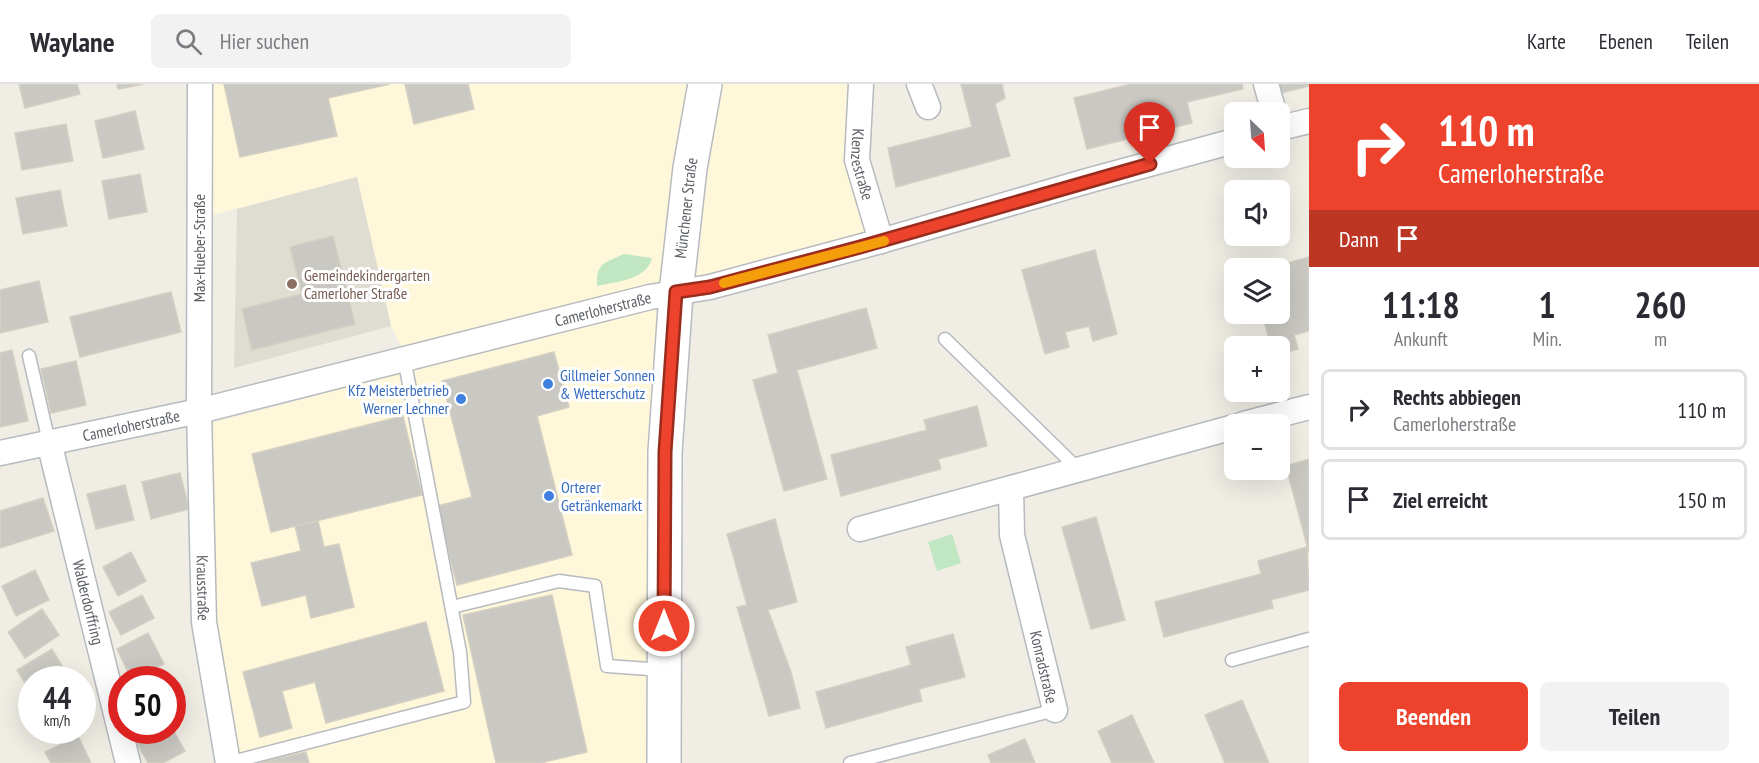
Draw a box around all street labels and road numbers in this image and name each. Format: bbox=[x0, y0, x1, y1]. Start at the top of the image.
street label: Klenzestraße bbox=[847, 128, 878, 202]
street label: Münchener Straße bbox=[670, 156, 702, 259]
street label: Max-Hueber-Straße bbox=[189, 194, 209, 302]
street label: Camerloherstraße bbox=[553, 287, 653, 331]
street label: Camerloherstraße bbox=[81, 405, 181, 445]
street label: Krausstraße bbox=[192, 555, 214, 621]
street label: Walderdorffring bbox=[68, 558, 108, 647]
street label: Konradstraße bbox=[1026, 629, 1062, 705]

